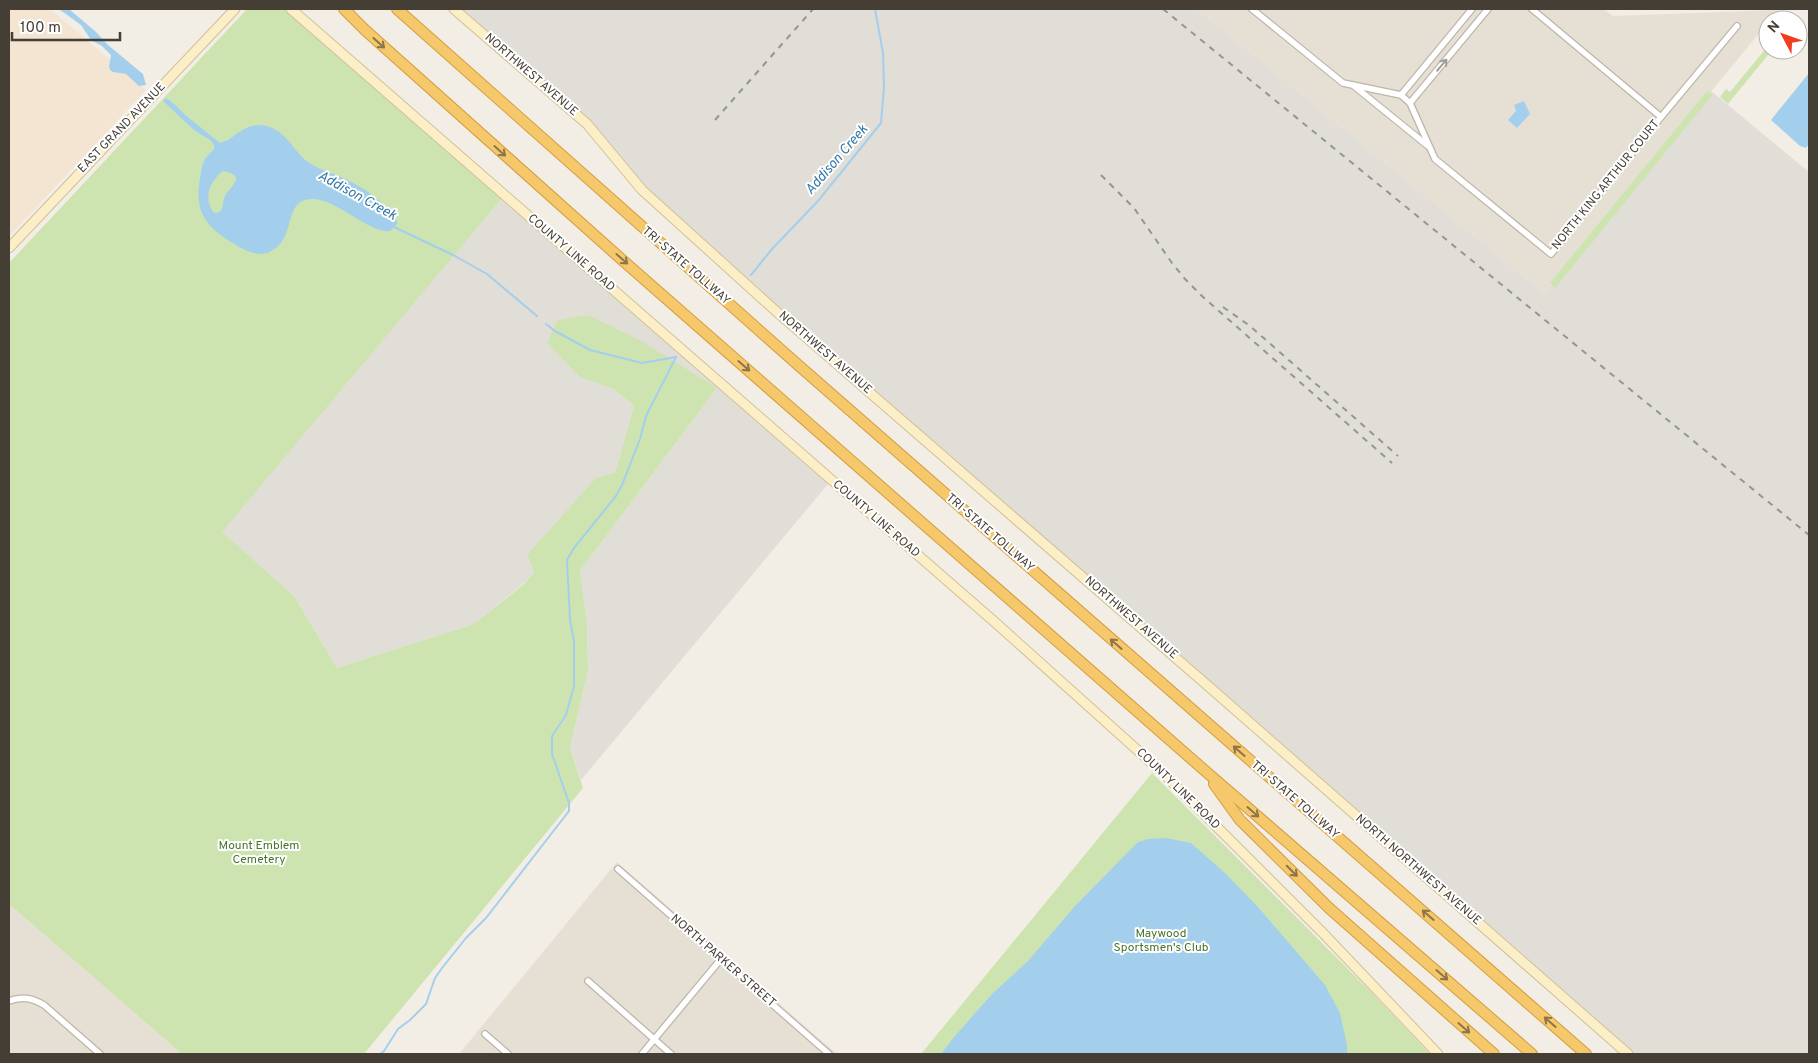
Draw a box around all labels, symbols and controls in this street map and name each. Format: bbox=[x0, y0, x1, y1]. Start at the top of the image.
scale bar bbox=[12, 10, 120, 42]
north arrow bbox=[1758, 10, 1808, 60]
text: N bbox=[1765, 18, 1784, 37]
text: 100 m bbox=[20, 19, 61, 38]
street label: NORTHWEST AVENUE bbox=[481, 30, 581, 120]
one-way arrow bbox=[372, 37, 385, 48]
one-way arrow bbox=[1436, 59, 1447, 72]
street label: EAST GRAND AVENUE bbox=[75, 79, 169, 177]
street label: NORTH KING ARTHUR COURT bbox=[1549, 117, 1663, 253]
water label: Addison Creek bbox=[802, 121, 873, 198]
one-way arrow bbox=[494, 145, 507, 157]
water label: Addison Creek bbox=[315, 167, 400, 225]
street label: COUNTY LINE ROAD bbox=[524, 211, 618, 295]
street label: TRI-STATE TOLLWAY bbox=[638, 223, 734, 309]
one-way arrow bbox=[615, 253, 628, 265]
street label: NORTHWEST AVENUE bbox=[775, 308, 875, 398]
one-way arrow bbox=[737, 360, 750, 372]
street label: COUNTY LINE ROAD bbox=[829, 477, 923, 561]
street label: TRI-STATE TOLLWAY bbox=[942, 490, 1038, 576]
street label: NORTHWEST AVENUE bbox=[1081, 573, 1181, 663]
one-way arrow bbox=[1110, 638, 1123, 650]
street label: COUNTY LINE ROAD bbox=[1133, 745, 1223, 833]
one-way arrow bbox=[1232, 745, 1245, 756]
street label: TRI-STATE TOLLWAY bbox=[1247, 757, 1343, 843]
one-way arrow bbox=[1246, 806, 1259, 817]
street label: NORTH NORTHWEST AVENUE bbox=[1352, 811, 1484, 929]
park label: Mount Emblem Cemetery bbox=[218, 838, 300, 868]
one-way arrow bbox=[1286, 865, 1298, 877]
one-way arrow bbox=[1421, 909, 1434, 920]
street label: NORTH PARKER STREET bbox=[667, 911, 779, 1011]
park label: Maywood Sportsmen's Club bbox=[1114, 926, 1209, 956]
one-way arrow bbox=[1436, 969, 1449, 981]
one-way arrow bbox=[1543, 1016, 1556, 1028]
one-way arrow bbox=[1457, 1022, 1470, 1033]

